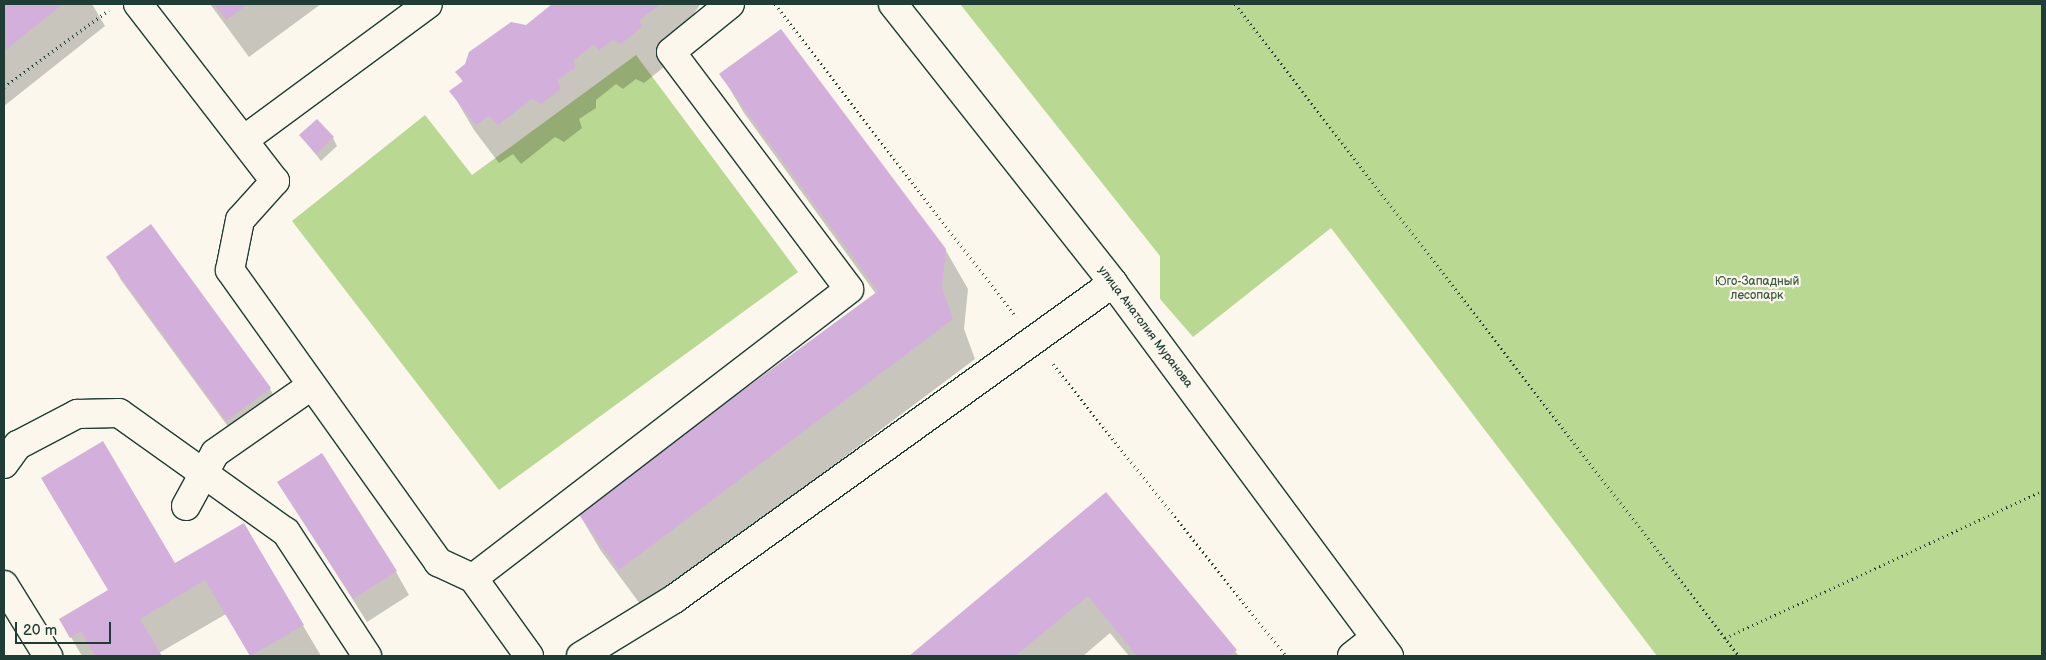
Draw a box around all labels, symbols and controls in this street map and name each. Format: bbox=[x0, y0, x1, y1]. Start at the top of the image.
street label: улица Анатолия Муранова bbox=[1095, 263, 1195, 391]
park label: Юго-Западный лесопарк bbox=[1715, 275, 1799, 303]
scale bar bbox=[18, 612, 114, 644]
text: 20 m bbox=[23, 621, 57, 640]

